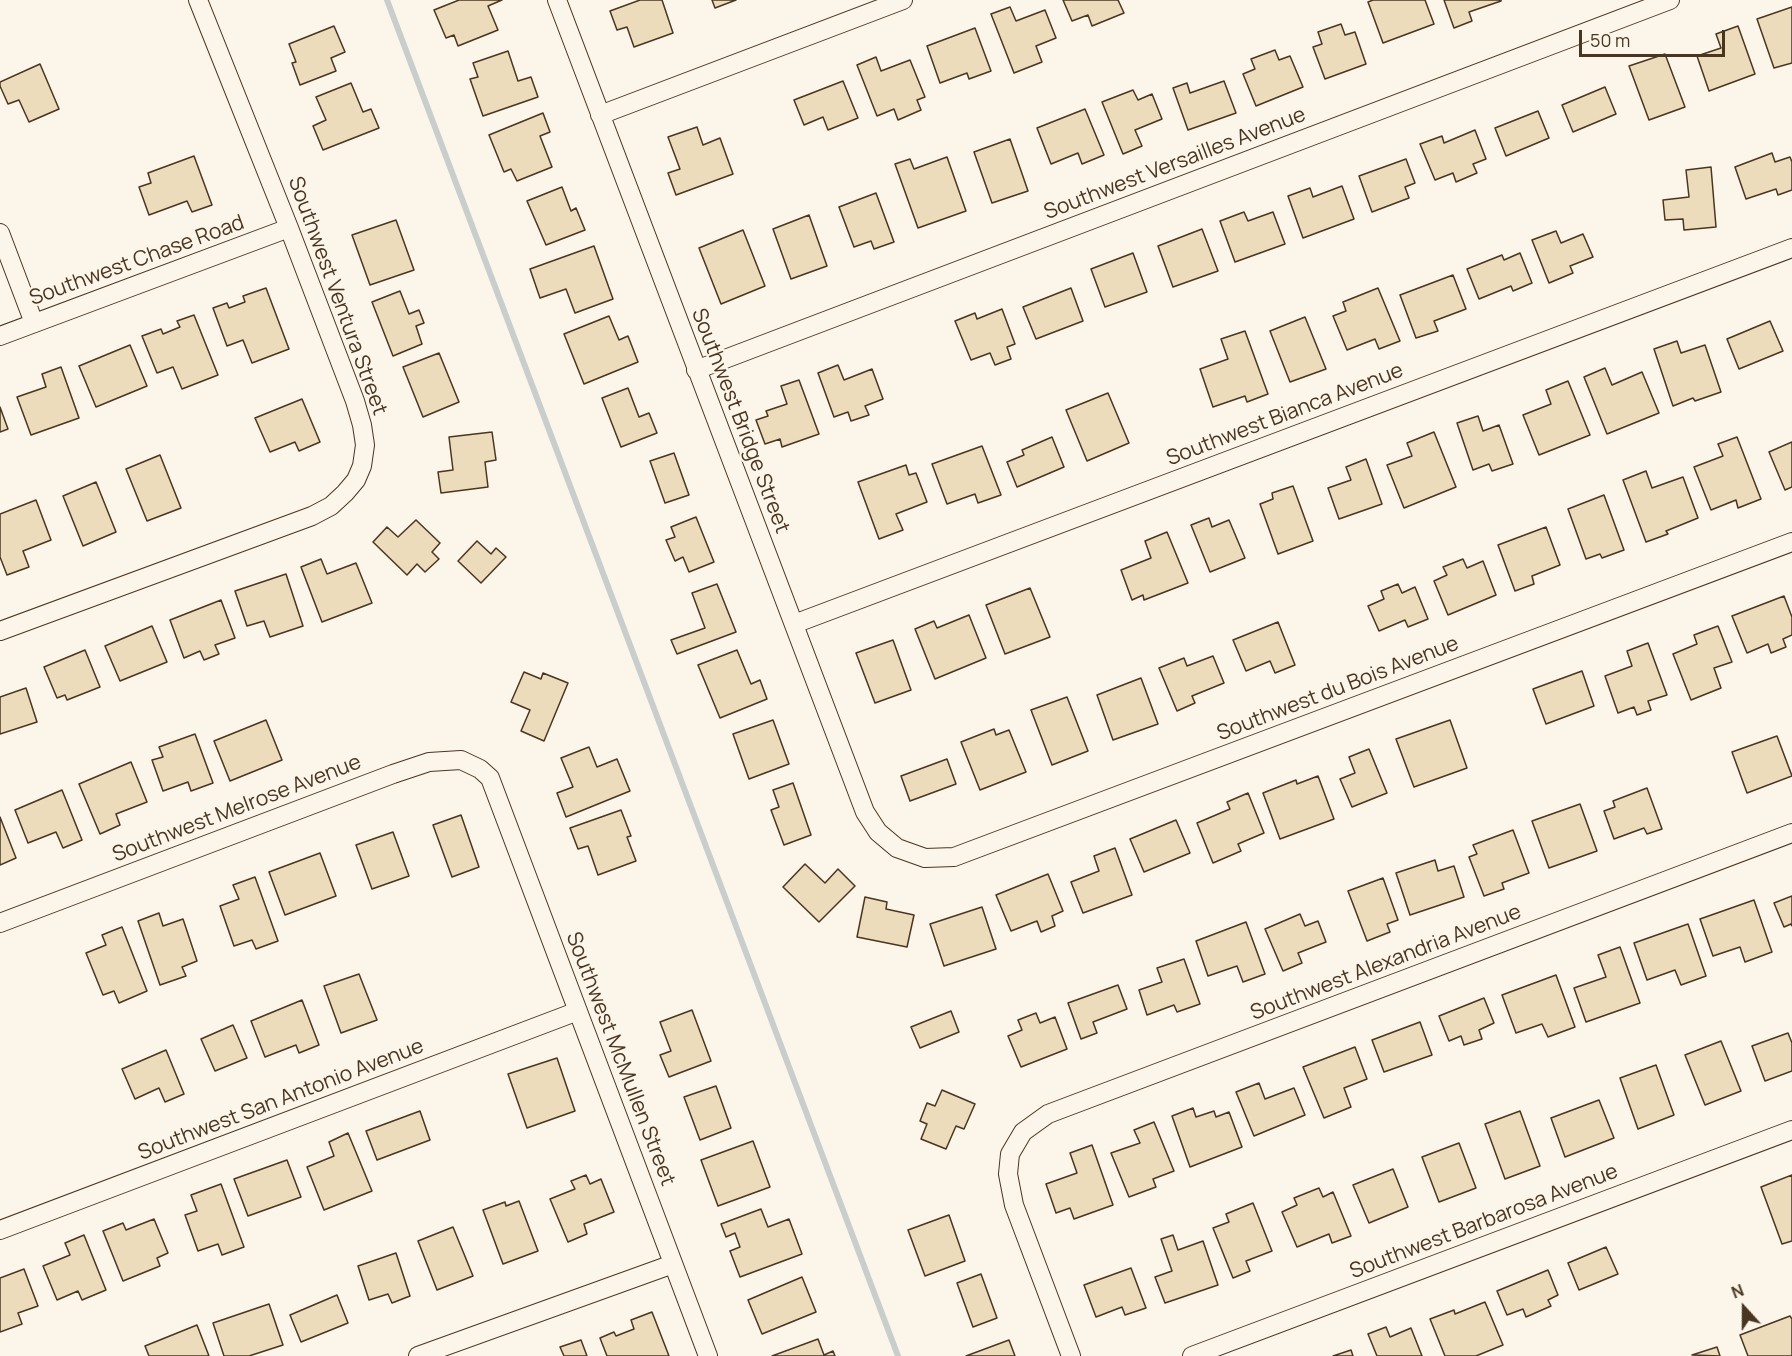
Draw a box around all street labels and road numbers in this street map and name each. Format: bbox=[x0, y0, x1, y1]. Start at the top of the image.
street label: Southwest Versailles Avenue bbox=[1041, 102, 1309, 226]
street label: Southwest Ventura Street bbox=[282, 173, 392, 419]
street label: Southwest Chase Road bbox=[26, 210, 248, 312]
street label: Southwest Bridge Street bbox=[685, 305, 795, 537]
street label: Southwest Bianca Avenue bbox=[1163, 358, 1407, 472]
street label: Southwest du Bois Avenue bbox=[1214, 631, 1462, 747]
street label: Southwest Melrose Avenue bbox=[109, 750, 365, 868]
street label: Southwest Alexandria Avenue bbox=[1247, 900, 1525, 1026]
street label: Southwest McMullen Street bbox=[560, 929, 680, 1189]
street label: Southwest San Antonio Avenue bbox=[135, 1034, 427, 1166]
street label: Southwest Barbarosa Avenue bbox=[1346, 1159, 1622, 1285]

